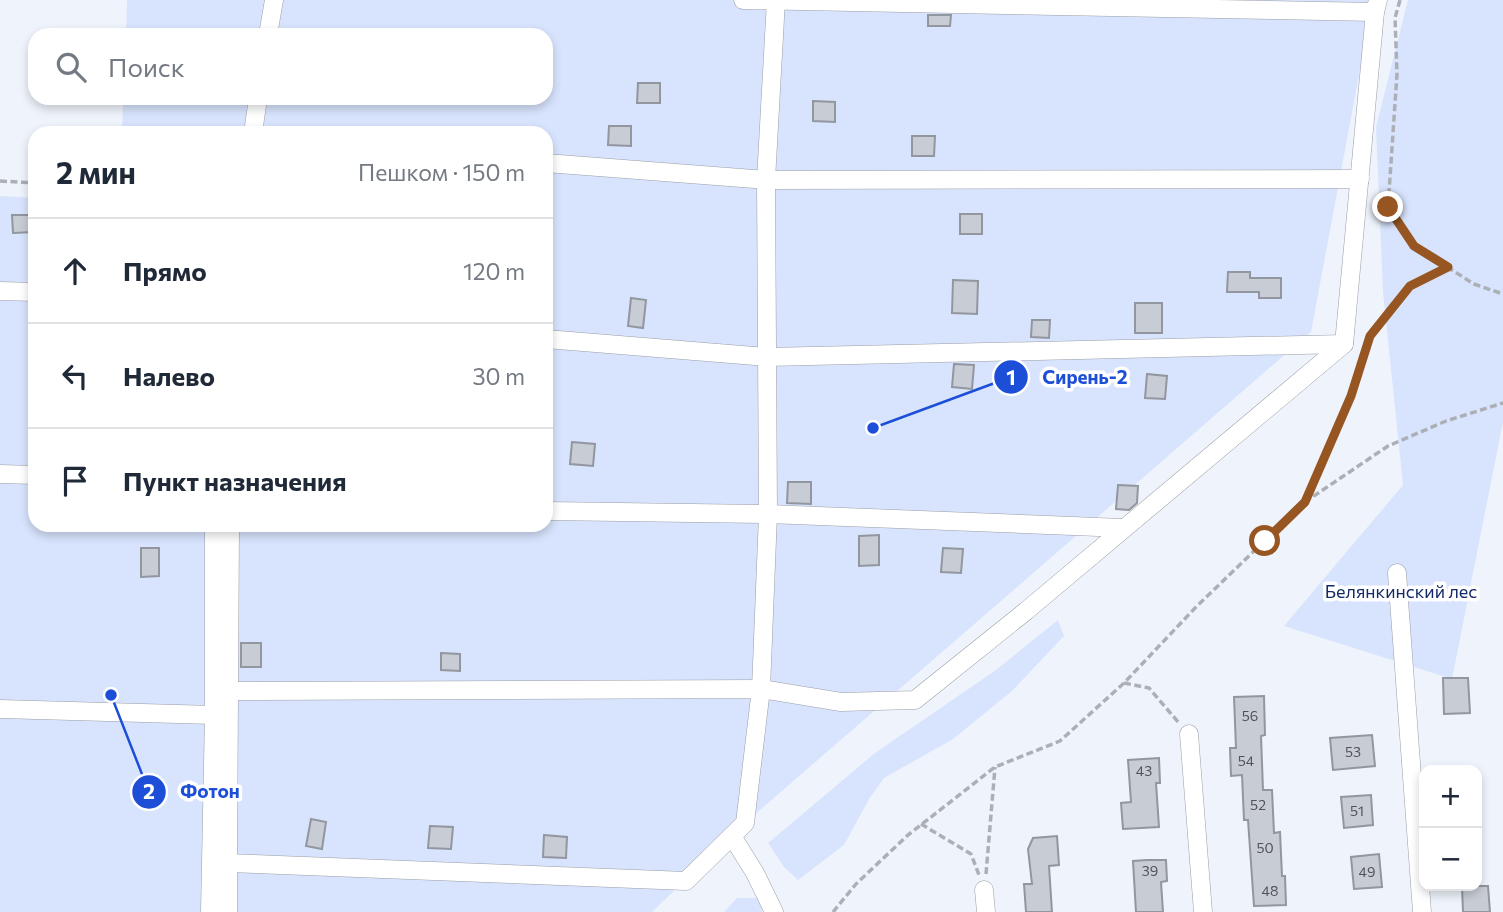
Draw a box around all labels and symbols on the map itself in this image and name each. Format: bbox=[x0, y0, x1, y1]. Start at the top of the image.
route end bbox=[1372, 191, 1403, 222]
callout: Сирень-2 bbox=[994, 357, 1142, 397]
text: 1 bbox=[1006, 364, 1016, 389]
text: Сирень-2 bbox=[1042, 365, 1128, 388]
route start bbox=[1249, 525, 1280, 556]
park label: Белянкинский лес bbox=[1325, 580, 1477, 602]
house number: 56 bbox=[1242, 707, 1258, 724]
house number: 53 bbox=[1345, 743, 1361, 760]
house number: 54 bbox=[1238, 752, 1255, 769]
house number: 43 bbox=[1136, 762, 1152, 779]
callout: Фотон bbox=[131, 772, 254, 812]
text: 2 bbox=[143, 778, 155, 803]
text: Фотон bbox=[180, 779, 240, 802]
house number: 52 bbox=[1250, 796, 1266, 813]
house number: 51 bbox=[1350, 802, 1364, 819]
house number: 50 bbox=[1256, 839, 1274, 856]
house number: 39 bbox=[1142, 862, 1158, 879]
house number: 49 bbox=[1359, 863, 1375, 880]
house number: 48 bbox=[1262, 882, 1278, 899]

